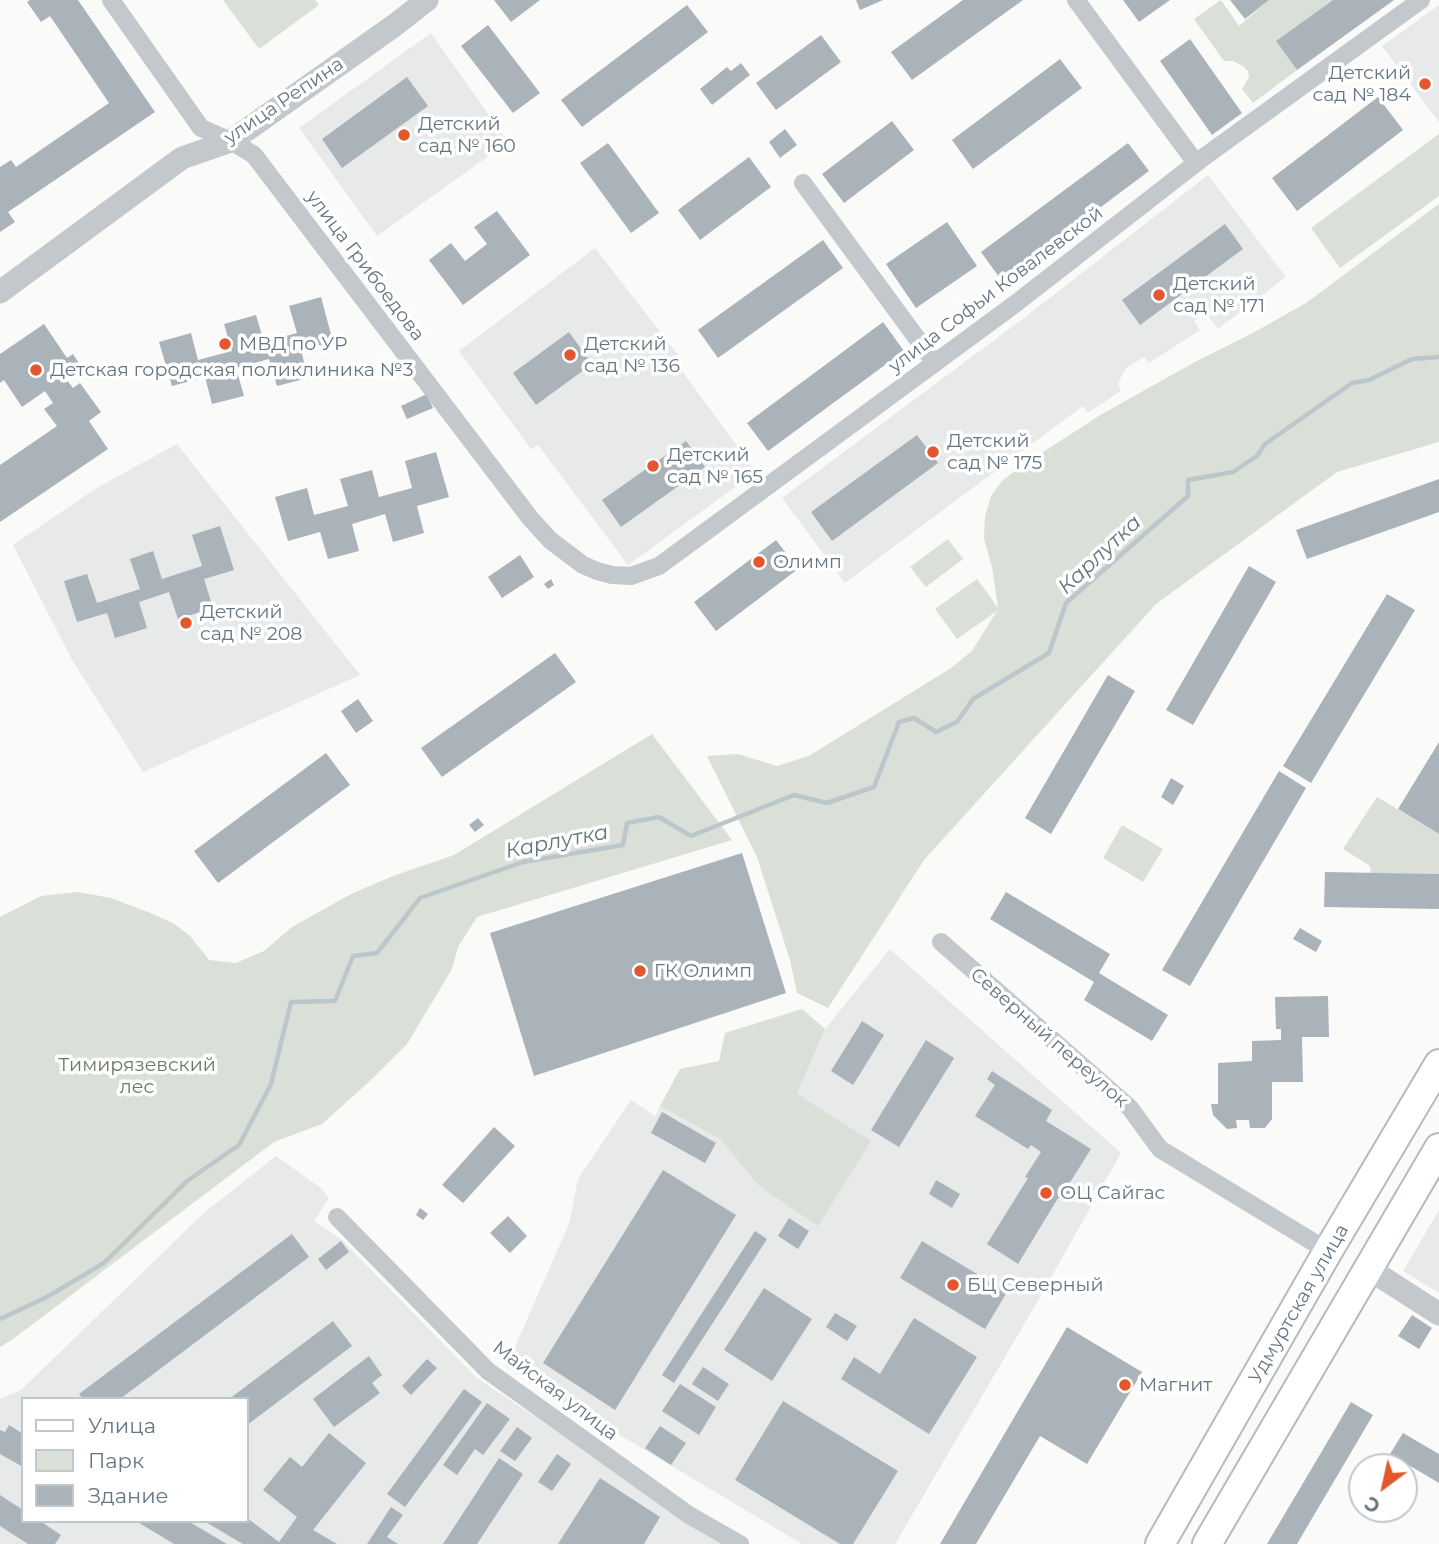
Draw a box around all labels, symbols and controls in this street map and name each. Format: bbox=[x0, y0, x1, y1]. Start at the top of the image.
street label: улица Репина bbox=[220, 53, 348, 149]
place label: Детский сад № 184 bbox=[1313, 62, 1411, 106]
marker: Детский сад № 184 bbox=[1417, 76, 1433, 92]
place label: Детский сад № 160 bbox=[418, 113, 516, 157]
marker: Детский сад № 160 bbox=[396, 127, 412, 143]
street label: улица Грибоедова bbox=[301, 186, 429, 346]
street label: улица Софьи Ковалевской bbox=[884, 202, 1108, 378]
place label: Детский сад № 171 bbox=[1173, 273, 1265, 317]
marker: Детский сад № 171 bbox=[1151, 287, 1167, 303]
place label: МВД по УР bbox=[239, 333, 347, 355]
place label: Детский сад № 136 bbox=[584, 333, 680, 377]
marker: МВД по УР bbox=[217, 336, 233, 352]
marker: Детский сад № 136 bbox=[562, 347, 578, 363]
place label: Детская городская поликлиника №3 bbox=[50, 359, 413, 381]
marker: Детская городская поликлиника №3 bbox=[28, 362, 44, 378]
place label: Детский сад № 175 bbox=[947, 430, 1042, 474]
place label: Детский сад № 165 bbox=[667, 444, 763, 488]
marker: Детский сад № 175 bbox=[925, 444, 941, 460]
marker: Детский сад № 165 bbox=[645, 458, 661, 474]
water label: Карлутка bbox=[1053, 510, 1147, 600]
place label: Олимп bbox=[773, 551, 842, 573]
marker: Олимп bbox=[751, 554, 767, 570]
place label: Детский сад № 208 bbox=[200, 601, 302, 645]
marker: Детский сад № 208 bbox=[178, 615, 194, 631]
water label: Карлутка bbox=[503, 820, 611, 864]
place label: ГК Олимп bbox=[654, 960, 752, 982]
marker: ГК Олимп bbox=[632, 963, 648, 979]
street label: Северный переулок bbox=[965, 963, 1133, 1113]
park label: Тимирязевский лес bbox=[58, 1054, 216, 1098]
place label: ОЦ Сайгас bbox=[1060, 1182, 1165, 1204]
marker: ОЦ Сайгас bbox=[1038, 1185, 1054, 1201]
street label: Удмуртская улица bbox=[1244, 1220, 1354, 1388]
place label: БЦ Северный bbox=[967, 1274, 1104, 1296]
marker: БЦ Северный bbox=[945, 1277, 961, 1293]
street label: Майская улица bbox=[488, 1336, 622, 1446]
place label: Магнит bbox=[1139, 1374, 1212, 1396]
marker: Магнит bbox=[1117, 1377, 1133, 1393]
legend bbox=[21, 1397, 248, 1523]
text: Улица bbox=[88, 1413, 156, 1438]
text: Парк bbox=[88, 1448, 144, 1473]
north arrow bbox=[1348, 1453, 1418, 1523]
text: Здание bbox=[88, 1483, 169, 1508]
text: С bbox=[1360, 1491, 1384, 1518]

